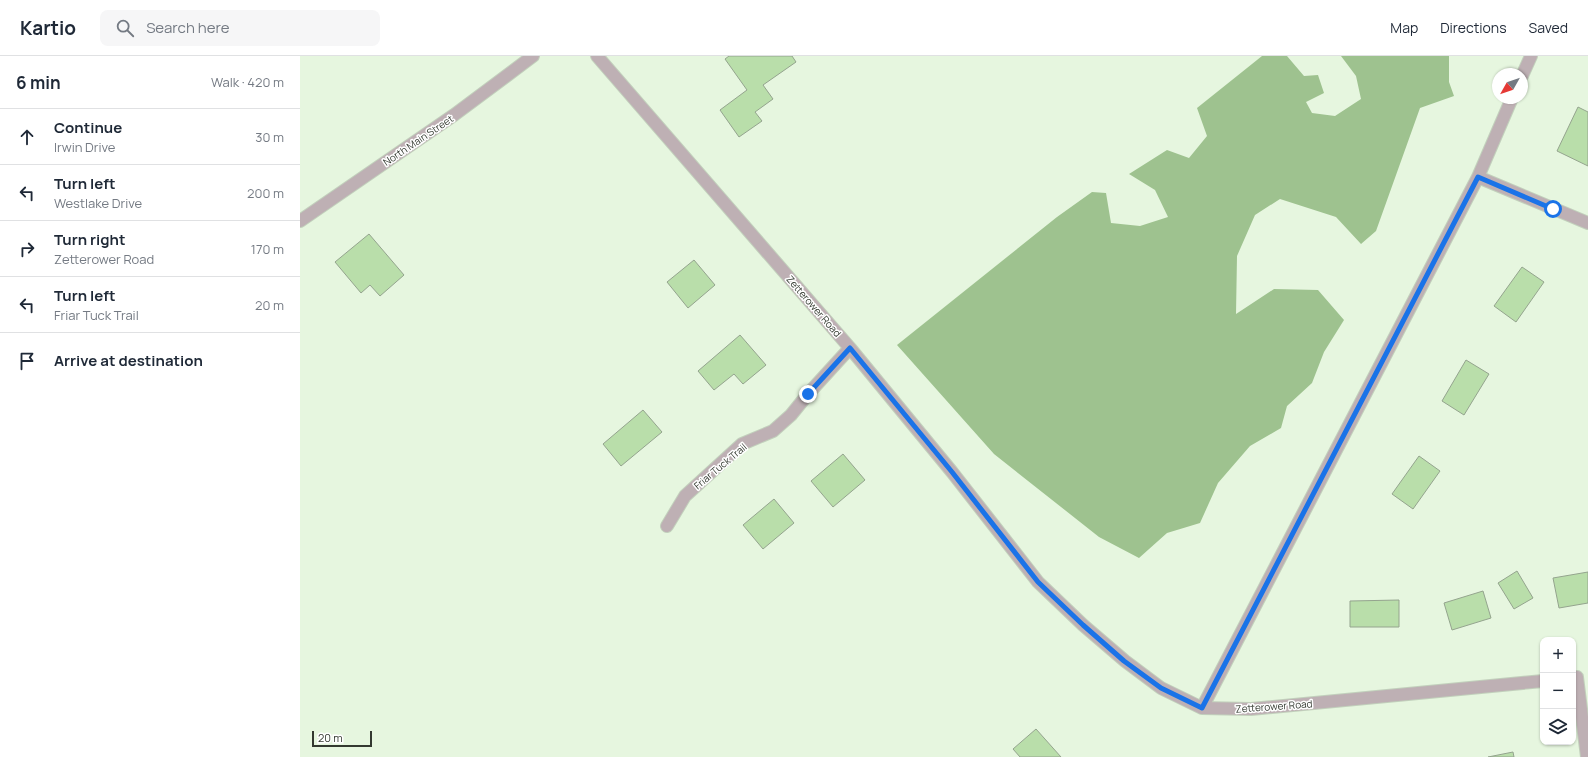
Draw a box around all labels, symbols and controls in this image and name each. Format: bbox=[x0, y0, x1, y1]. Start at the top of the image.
search box bbox=[100, 10, 380, 46]
text: Kartio bbox=[20, 15, 76, 41]
icon: search bbox=[114, 17, 136, 39]
text: Search here bbox=[146, 17, 230, 38]
text: Map bbox=[1390, 18, 1418, 37]
text: Directions bbox=[1440, 18, 1507, 37]
text: Saved bbox=[1529, 18, 1568, 37]
north arrow bbox=[1492, 68, 1528, 104]
text: 6 min bbox=[16, 71, 61, 94]
text: Walk · 420 m bbox=[211, 73, 284, 91]
street label: North Main Street bbox=[380, 111, 456, 169]
text: Continue bbox=[54, 117, 122, 138]
icon: ahead bbox=[16, 126, 38, 148]
text: 30 m bbox=[255, 128, 284, 146]
text: Irwin Drive bbox=[54, 138, 115, 156]
text: Turn left bbox=[54, 173, 116, 194]
icon: left bbox=[16, 182, 38, 204]
text: 200 m bbox=[247, 184, 284, 202]
text: Westlake Drive bbox=[54, 194, 142, 212]
route start bbox=[1544, 200, 1562, 218]
text: Turn right bbox=[54, 229, 125, 250]
icon: right bbox=[16, 238, 38, 260]
text: 170 m bbox=[251, 240, 284, 258]
text: Zetterower Road bbox=[54, 250, 154, 268]
street label: Zetterower Road bbox=[783, 272, 845, 340]
text: Turn left bbox=[54, 285, 116, 306]
icon: left bbox=[16, 294, 38, 316]
text: 20 m bbox=[255, 296, 284, 314]
text: Friar Tuck Trail bbox=[54, 306, 139, 324]
icon: arrive bbox=[16, 350, 38, 372]
text: Arrive at destination bbox=[54, 350, 203, 371]
route end bbox=[799, 385, 817, 403]
street label: Friar Tuck Trail bbox=[691, 440, 749, 492]
map controls bbox=[1540, 637, 1576, 745]
button: + bbox=[1540, 637, 1576, 673]
button: − bbox=[1540, 673, 1576, 709]
street label: Zetterower Road bbox=[1235, 696, 1313, 716]
button: layers bbox=[1540, 709, 1576, 745]
scale bar bbox=[312, 729, 372, 748]
text: 20 m bbox=[318, 730, 343, 745]

